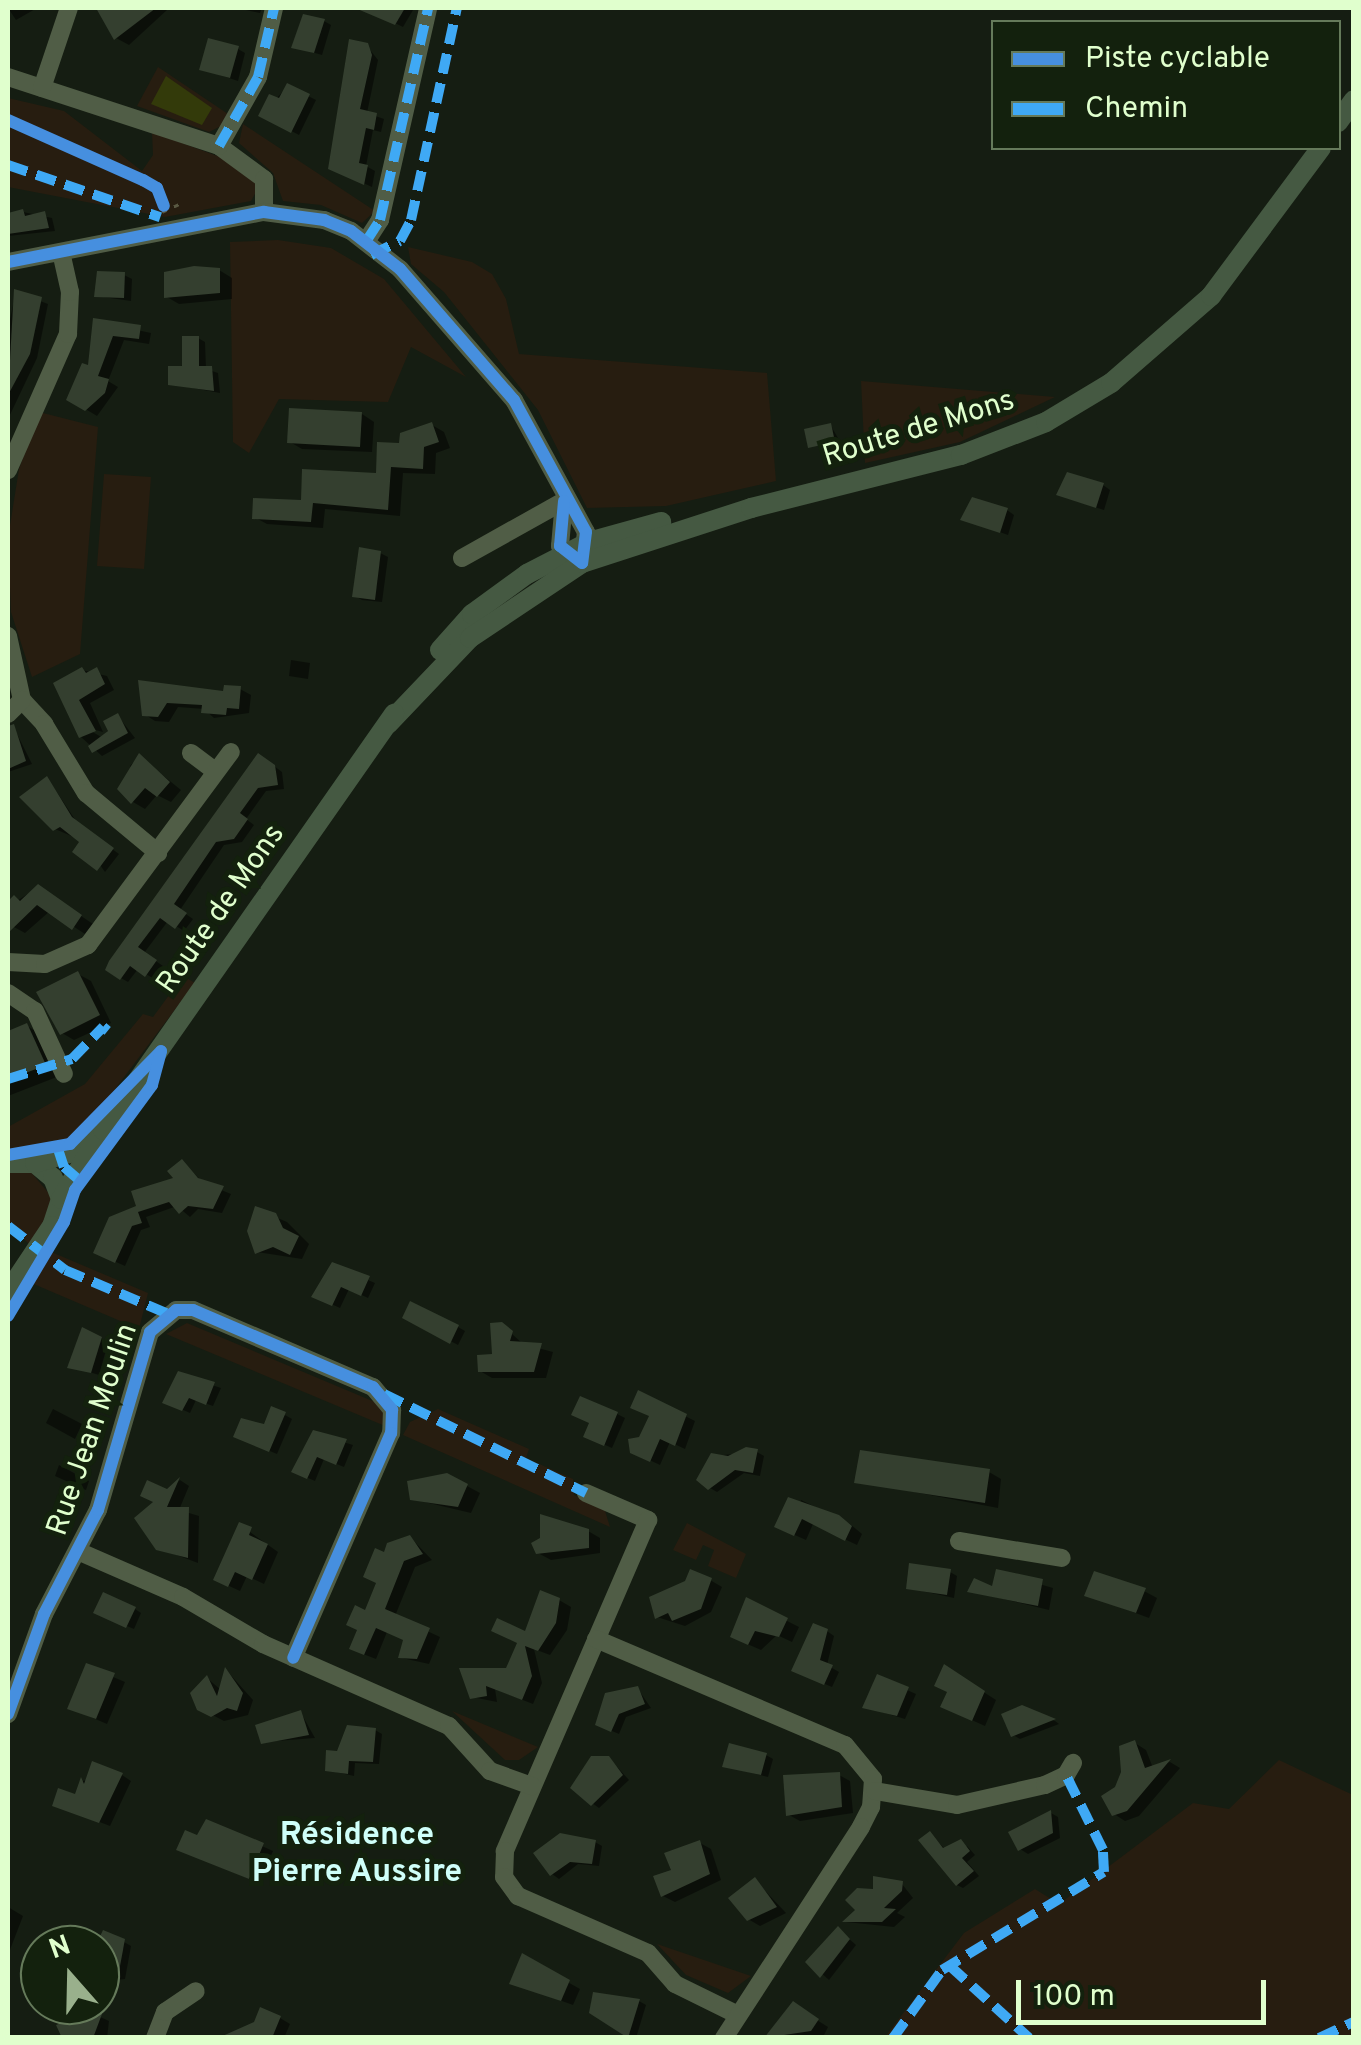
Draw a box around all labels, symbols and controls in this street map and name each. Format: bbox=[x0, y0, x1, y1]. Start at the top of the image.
legend bbox=[991, 20, 1341, 150]
text: Piste cyclable bbox=[1085, 41, 1270, 78]
text: Chemin bbox=[1085, 91, 1188, 128]
street label: Route de Mons bbox=[819, 384, 1019, 476]
street label: Route de Mons bbox=[150, 818, 294, 1002]
street label: Rue Jean Moulin bbox=[41, 1319, 147, 1541]
district label: Résidence Pierre Aussire bbox=[251, 1818, 463, 1893]
north arrow bbox=[20, 1925, 120, 2025]
text: N bbox=[45, 1928, 76, 1969]
scale bar bbox=[1021, 1960, 1271, 2022]
text: 100 m bbox=[1033, 1979, 1115, 2016]

